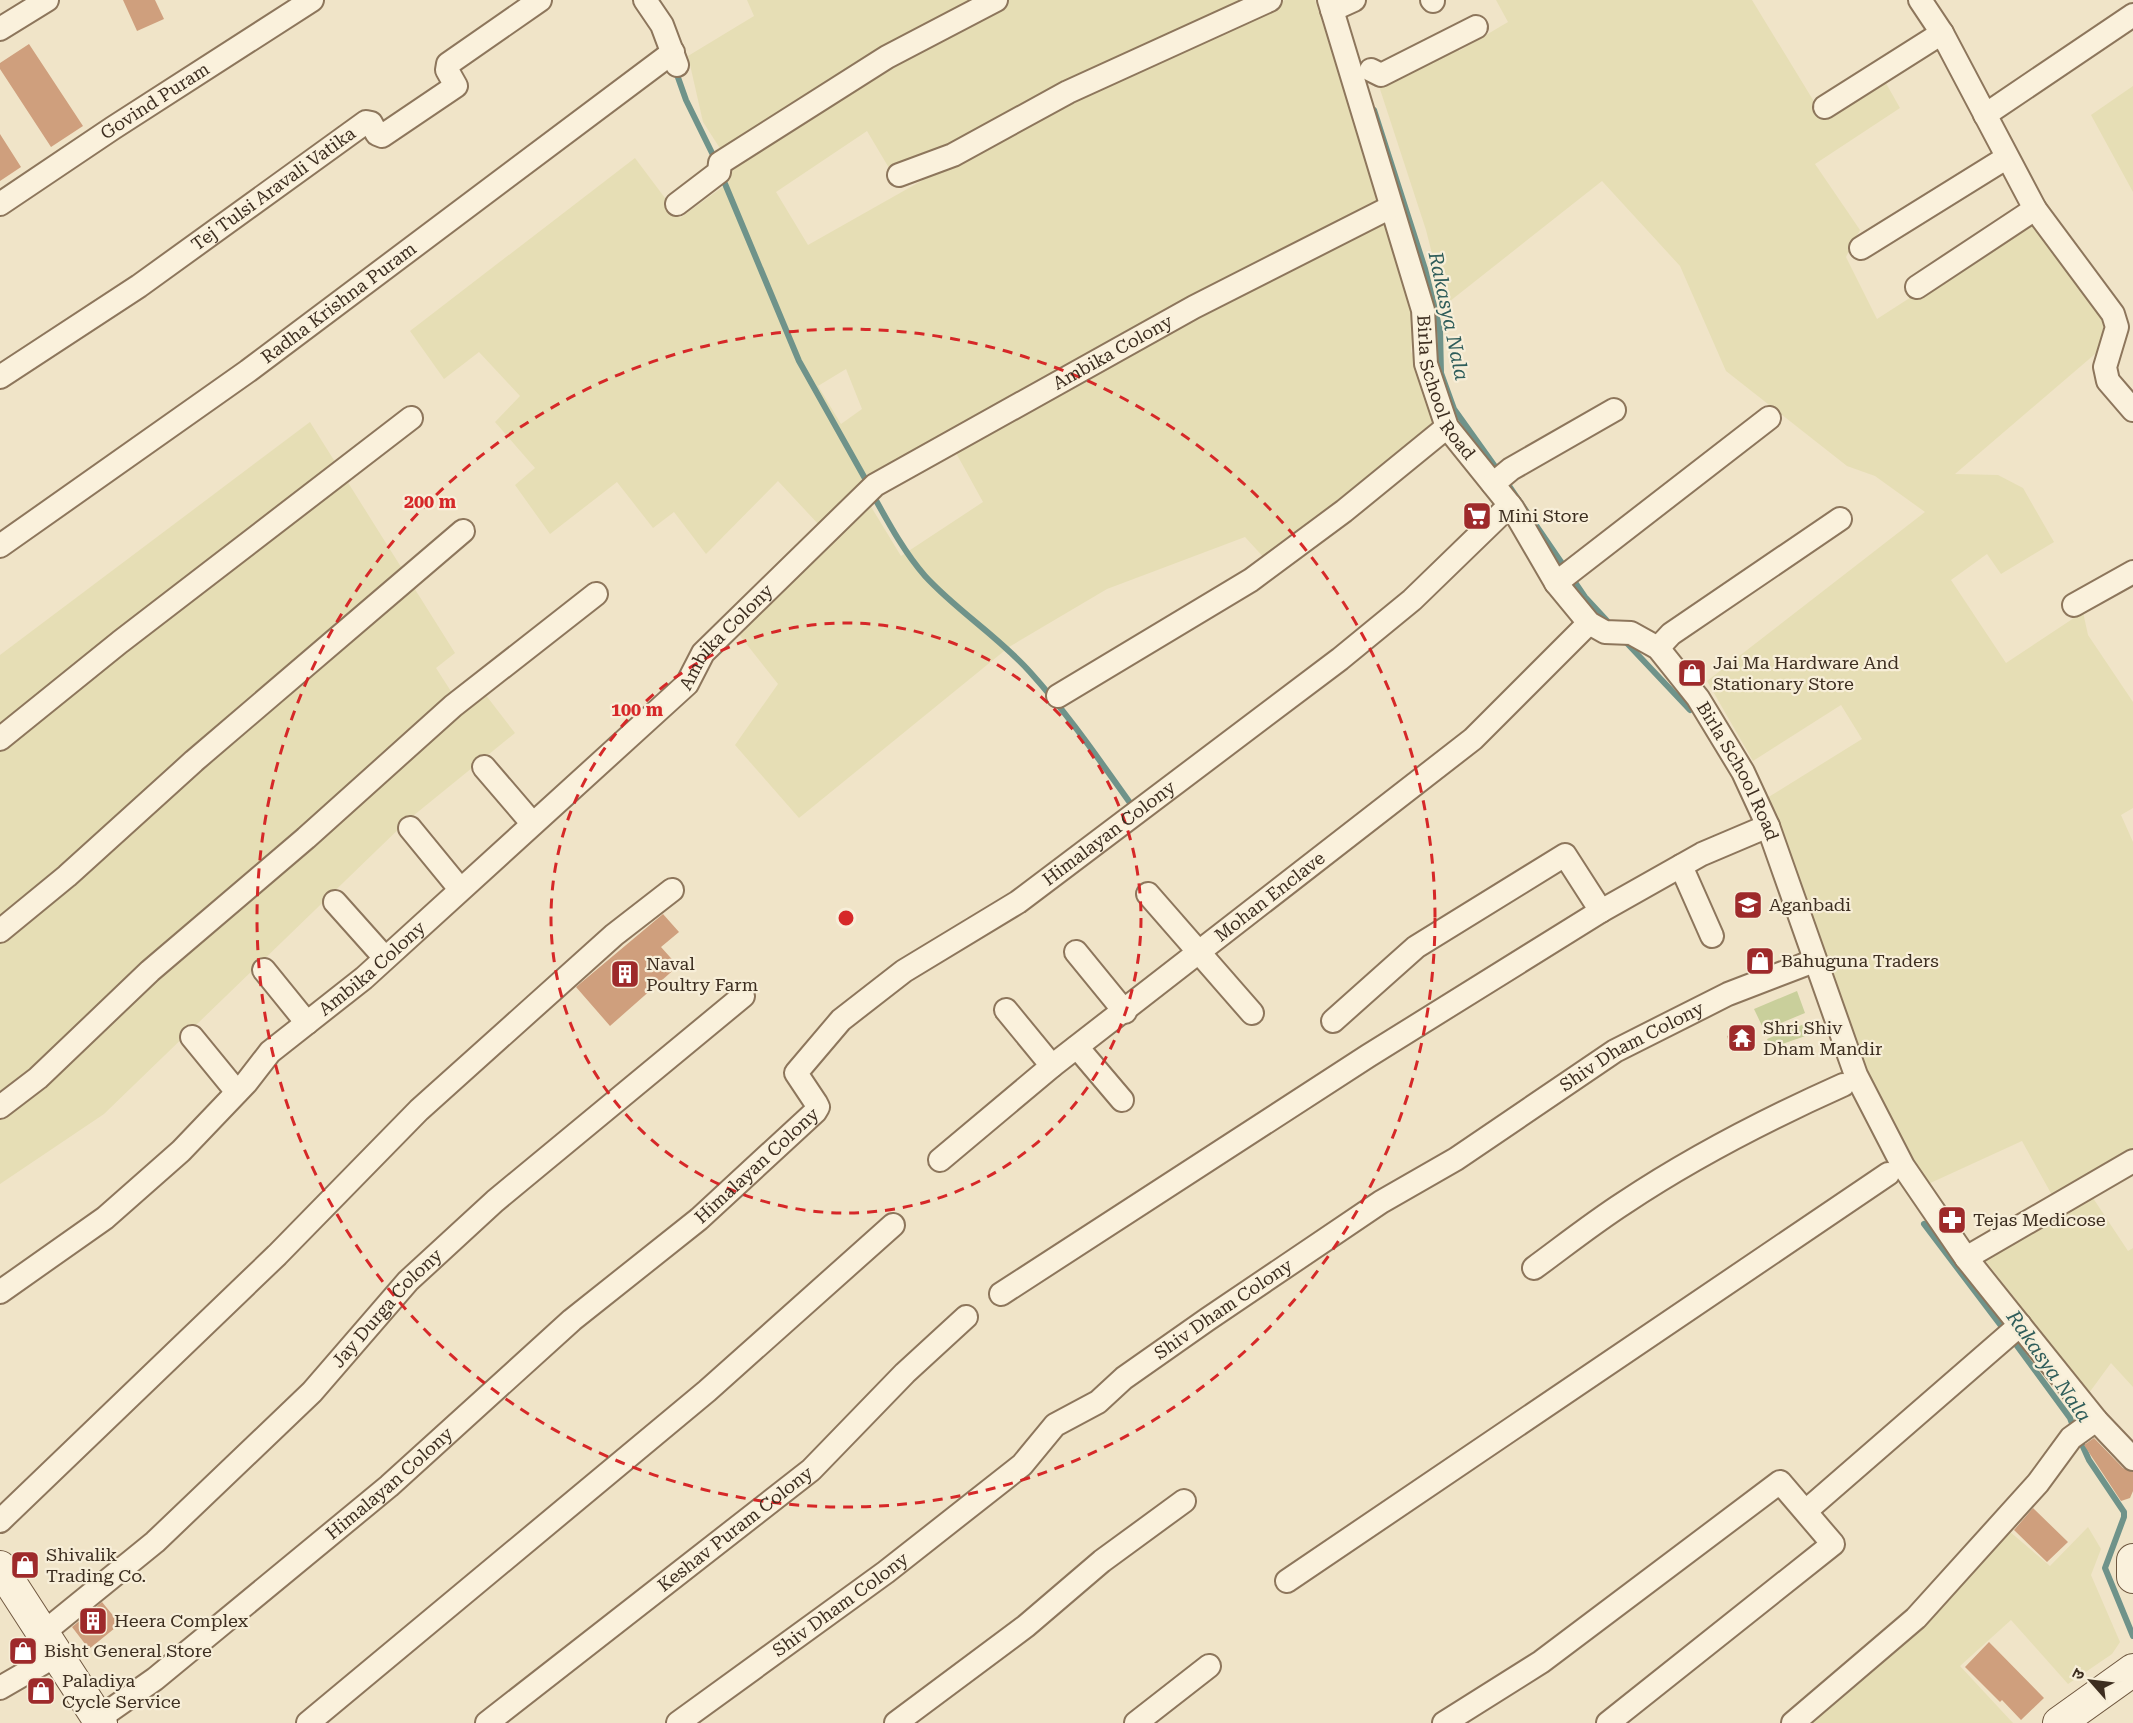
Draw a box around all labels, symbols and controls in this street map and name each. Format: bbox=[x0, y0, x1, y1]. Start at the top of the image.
street label: Govind Puram bbox=[96, 58, 213, 144]
street label: Tej Tulsi Aravali Vatika bbox=[187, 122, 359, 255]
street label: Radha Krishna Puram bbox=[257, 238, 420, 367]
water label: Rakasya Nala bbox=[1423, 249, 1474, 383]
street label: Ambika Colony bbox=[1049, 310, 1176, 394]
street label: Birla School Road bbox=[1413, 314, 1480, 464]
text: 200 m bbox=[404, 491, 457, 512]
supermarket icon: Mini Store bbox=[1461, 500, 1493, 532]
place label: Mini Store bbox=[1498, 505, 1589, 526]
street label: Ambika Colony bbox=[675, 579, 777, 693]
place label: Jai Ma Hardware And Stationary Store bbox=[1713, 652, 1900, 694]
shop icon: Jai Ma Hardware And Stationary Store bbox=[1676, 657, 1708, 689]
street label: Birla School Road bbox=[1693, 698, 1783, 844]
text: 100 m bbox=[611, 699, 664, 720]
street label: Himalayan Colony bbox=[1038, 776, 1179, 890]
street label: Mohan Enclave bbox=[1210, 847, 1329, 946]
school or university icon: Aganbadi bbox=[1732, 889, 1764, 921]
place label: Aganbadi bbox=[1769, 894, 1851, 915]
centre of rings bbox=[836, 908, 856, 928]
street label: Ambika Colony bbox=[314, 916, 430, 1020]
shop icon: Bahuguna Traders bbox=[1744, 945, 1776, 977]
place label: Bahuguna Traders bbox=[1781, 950, 1939, 971]
place label: Naval Poultry Farm bbox=[646, 953, 758, 995]
building icon: Naval Poultry Farm bbox=[609, 958, 641, 990]
street label: Shiv Dham Colony bbox=[1555, 997, 1707, 1096]
place label: Shri Shiv Dham Mandir bbox=[1763, 1017, 1882, 1059]
temple icon: Shri Shiv Dham Mandir bbox=[1726, 1022, 1758, 1054]
street label: Himalayan Colony bbox=[690, 1103, 823, 1228]
pharmacy icon: Tejas Medicose bbox=[1936, 1204, 1968, 1236]
place label: Tejas Medicose bbox=[1973, 1209, 2106, 1230]
street label: Jay Durga Colony bbox=[327, 1244, 446, 1372]
street label: Shiv Dham Colony bbox=[1150, 1254, 1296, 1363]
water label: Rakasya Nala bbox=[2001, 1305, 2096, 1426]
street label: Himalayan Colony bbox=[322, 1422, 457, 1544]
street label: Keshav Puram Colony bbox=[653, 1461, 817, 1596]
place label: Shivalik Trading Co. bbox=[46, 1544, 146, 1586]
street label: Shiv Dham Colony bbox=[768, 1547, 912, 1661]
shop icon: Shivalik Trading Co. bbox=[9, 1549, 41, 1581]
building icon: Heera Complex bbox=[77, 1605, 109, 1637]
place label: Heera Complex bbox=[114, 1610, 249, 1631]
shop icon: Bisht General Store bbox=[7, 1635, 39, 1667]
place label: Bisht General Store bbox=[44, 1640, 212, 1661]
north arrow bbox=[2061, 1651, 2121, 1711]
text: उ bbox=[2068, 1665, 2089, 1683]
place label: Paladiya Cycle Service bbox=[62, 1670, 181, 1712]
shop icon: Paladiya Cycle Service bbox=[25, 1675, 57, 1707]

